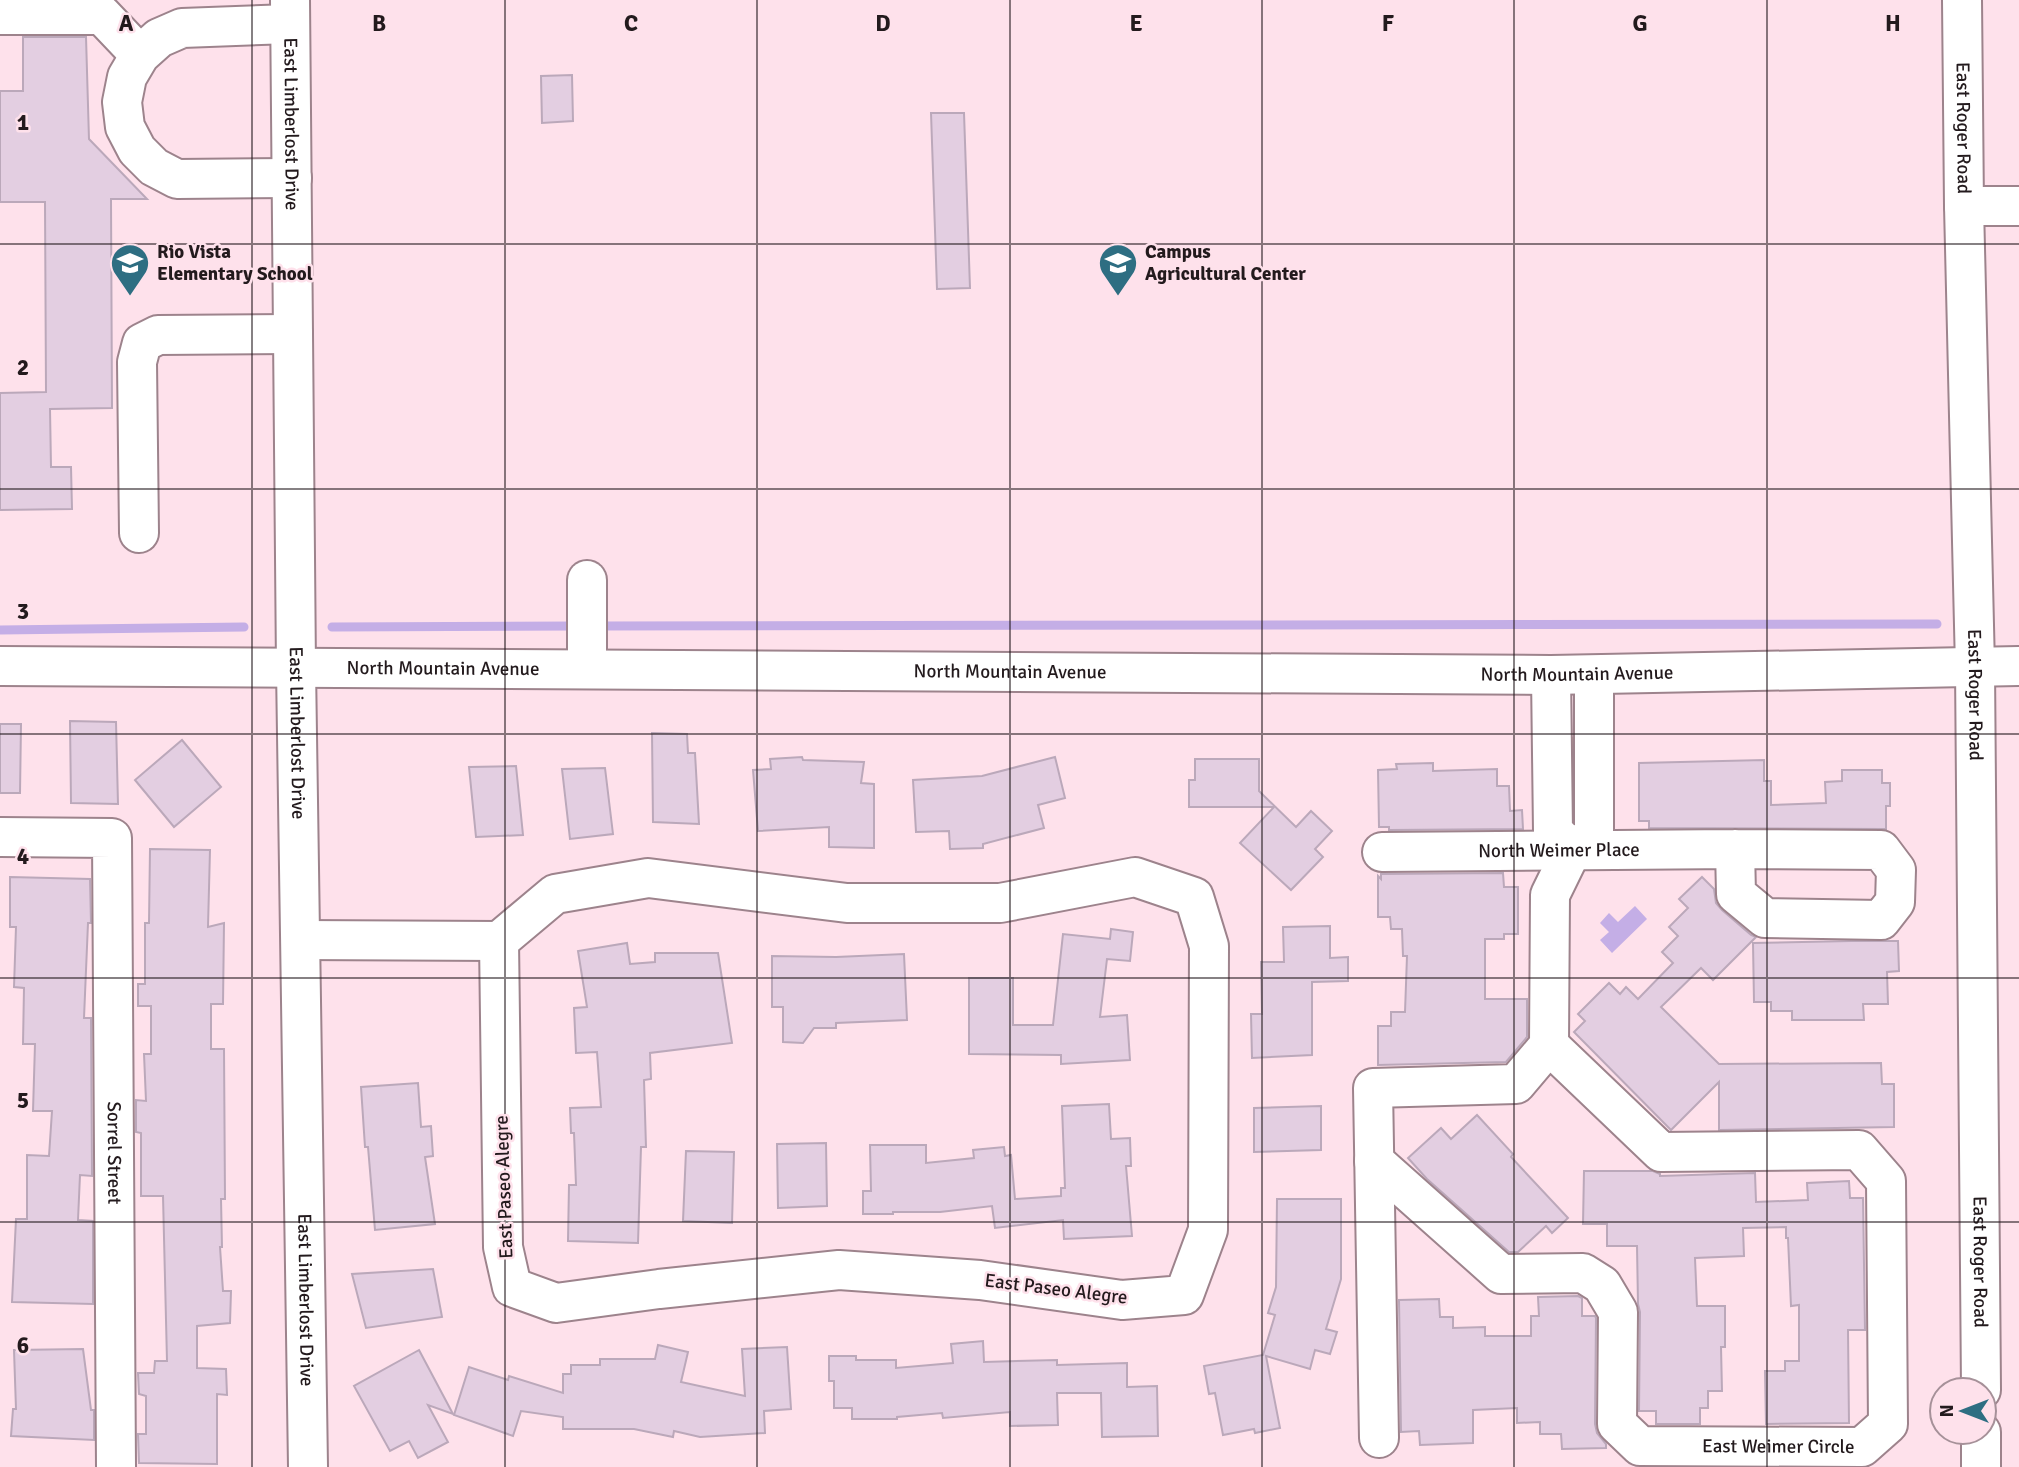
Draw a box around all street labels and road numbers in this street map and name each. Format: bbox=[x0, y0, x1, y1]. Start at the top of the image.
street label: East Limberlost Drive bbox=[278, 37, 304, 211]
street label: East Roger Road bbox=[1951, 62, 1976, 194]
street label: East Roger Road bbox=[1962, 629, 1988, 761]
street label: East Limberlost Drive bbox=[284, 646, 310, 820]
street label: North Mountain Avenue bbox=[346, 656, 540, 681]
street label: North Mountain Avenue bbox=[913, 659, 1107, 684]
street label: North Mountain Avenue bbox=[1480, 661, 1674, 687]
street label: North Weimer Place bbox=[1478, 838, 1640, 863]
street label: Sorrel Street bbox=[102, 1101, 126, 1205]
street label: East Paseo Alegre bbox=[489, 1115, 519, 1259]
street label: East Roger Road bbox=[1967, 1196, 1992, 1328]
street label: East Limberlost Drive bbox=[292, 1213, 319, 1387]
street label: East Paseo Alegre bbox=[983, 1268, 1129, 1310]
street label: East Weimer Circle bbox=[1702, 1434, 1855, 1459]

